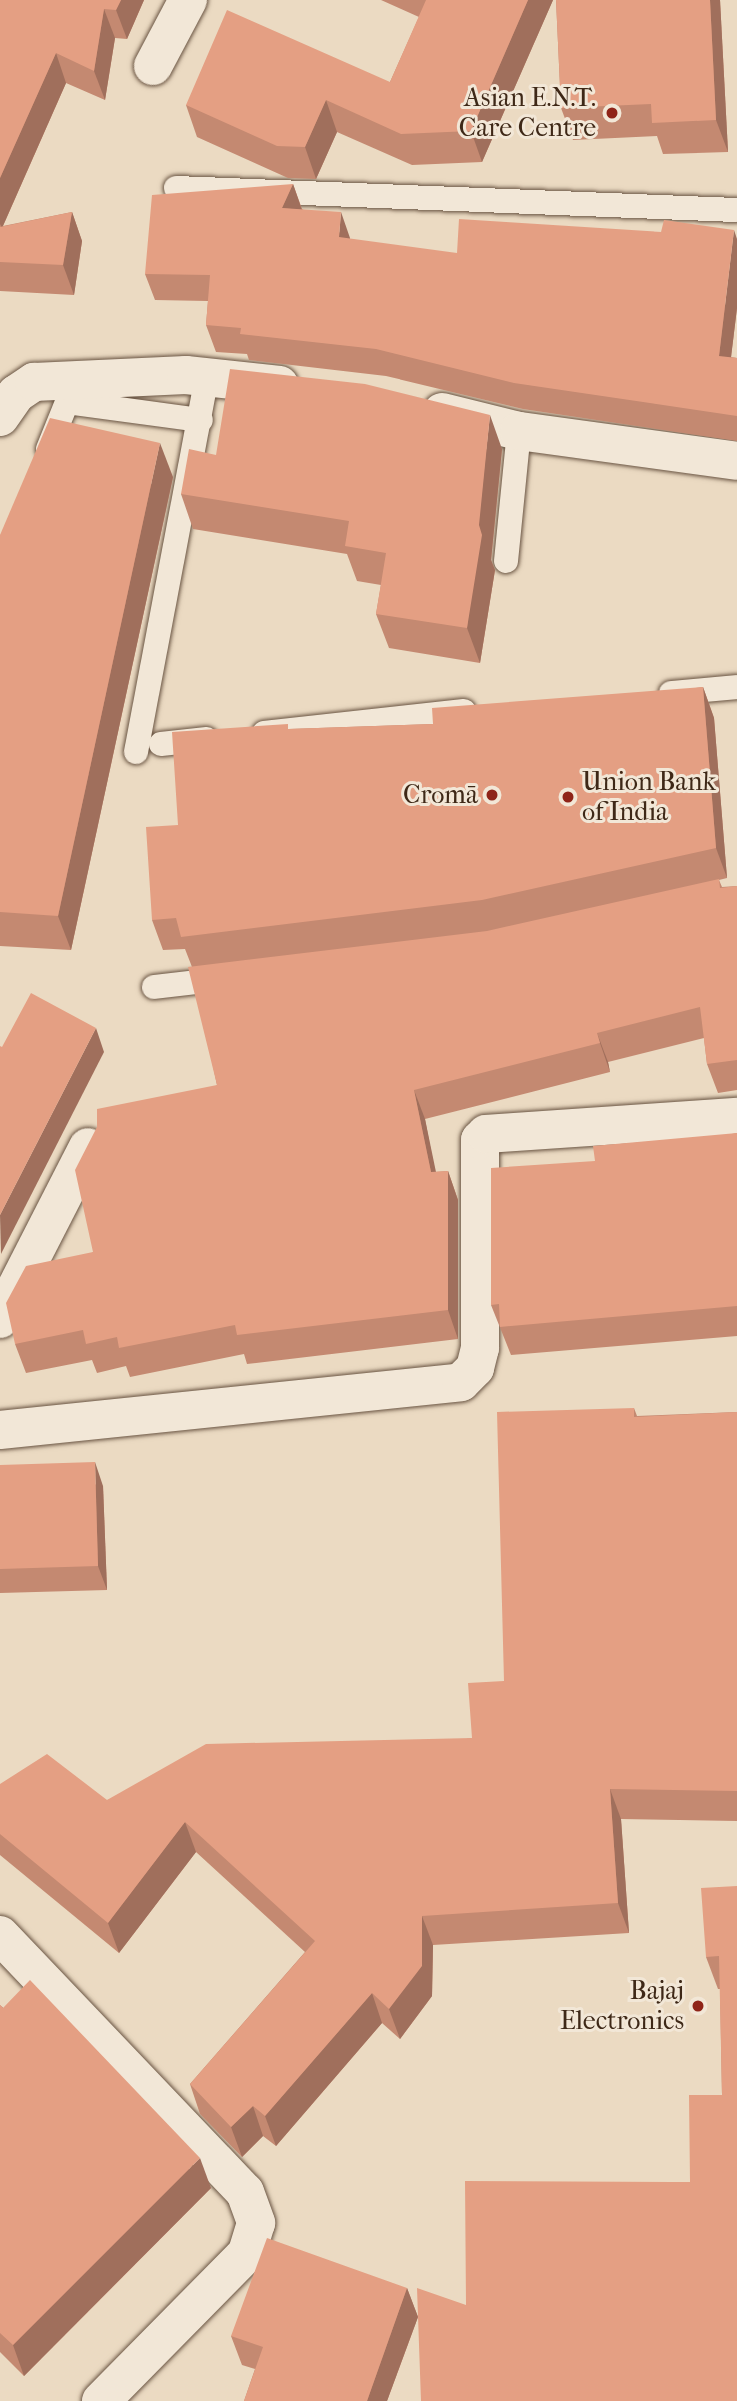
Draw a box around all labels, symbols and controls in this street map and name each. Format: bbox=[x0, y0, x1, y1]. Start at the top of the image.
place label: Asian E.N.T. Care Centre bbox=[459, 82, 596, 144]
marker: Asian E.N.T. Care Centre bbox=[602, 103, 622, 123]
place label: Union Bank of India bbox=[582, 766, 716, 828]
place label: Cromā bbox=[403, 779, 478, 811]
marker: Cromā bbox=[484, 787, 500, 803]
marker: Union Bank of India bbox=[560, 789, 576, 805]
place label: Bajaj Electronics bbox=[560, 1975, 684, 2036]
marker: Bajaj Electronics bbox=[690, 1998, 706, 2014]

